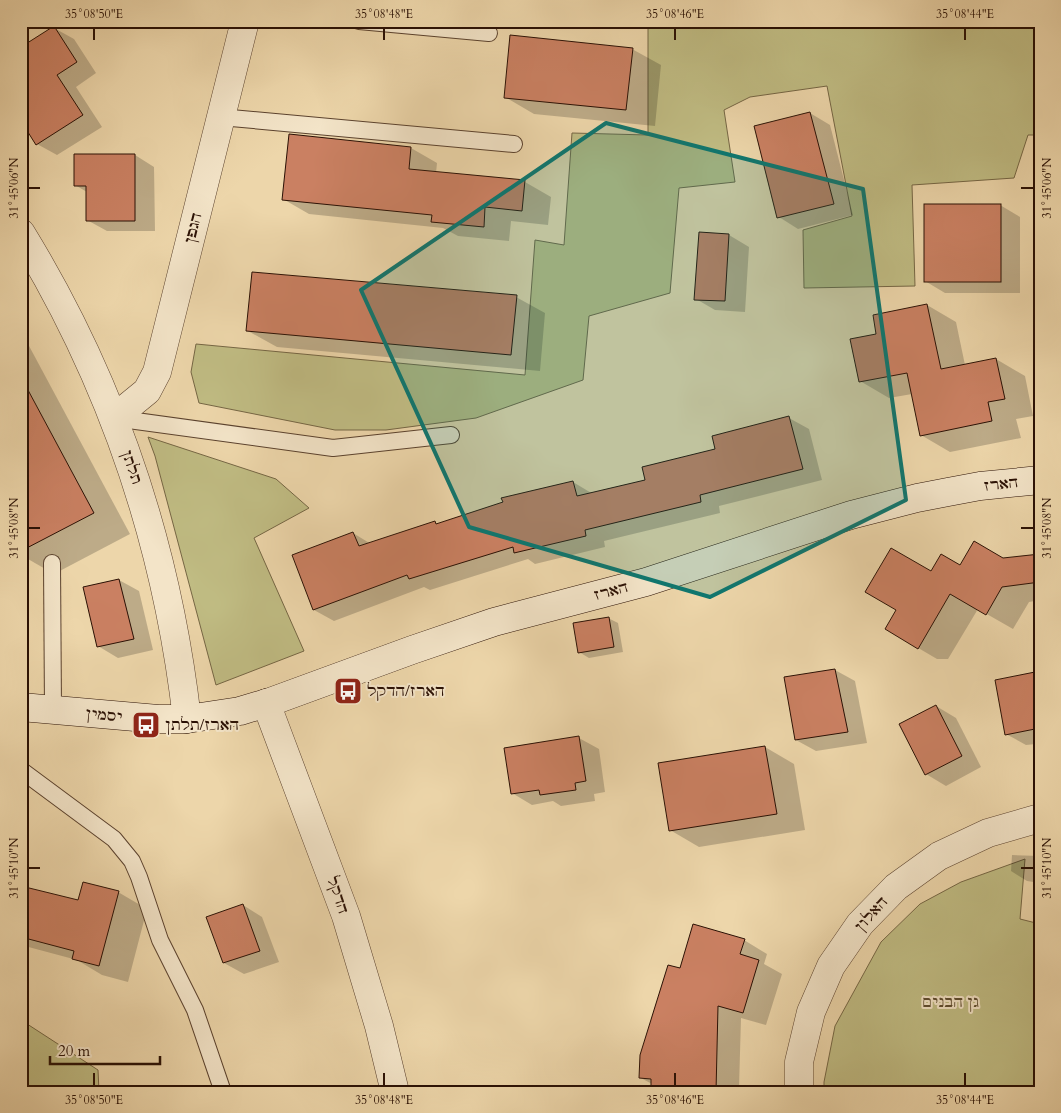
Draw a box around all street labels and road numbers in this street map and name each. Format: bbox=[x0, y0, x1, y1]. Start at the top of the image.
street label: הגפן bbox=[180, 211, 206, 245]
street label: תלתן bbox=[117, 447, 147, 487]
street label: הארז bbox=[983, 472, 1019, 496]
street label: הארז bbox=[592, 577, 630, 605]
street label: יסמין bbox=[85, 703, 123, 727]
street label: הדקל bbox=[322, 874, 354, 916]
street label: האלון bbox=[850, 892, 892, 936]

